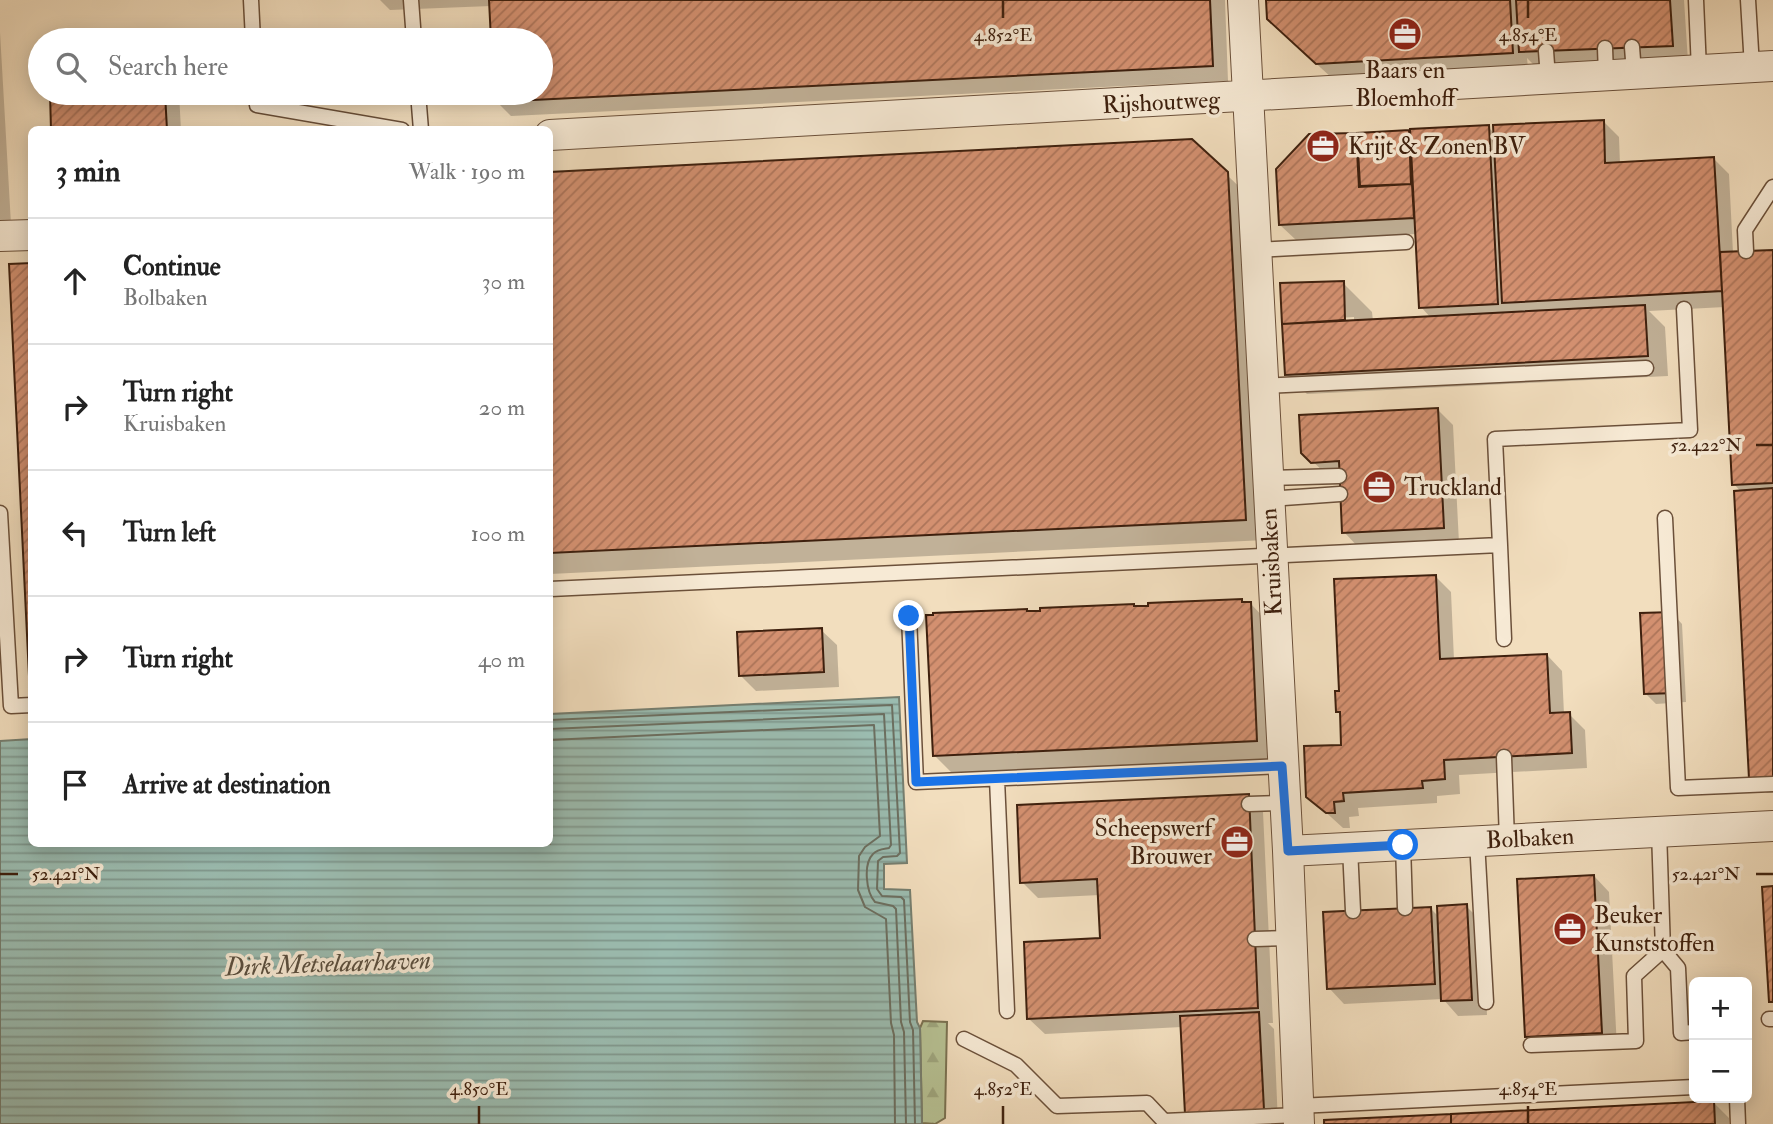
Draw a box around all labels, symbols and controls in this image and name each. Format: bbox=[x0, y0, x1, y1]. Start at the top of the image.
office icon: Baars en Bloemhoff bbox=[1386, 15, 1424, 53]
text: 4.852°E bbox=[974, 24, 1032, 47]
text: 4.854°E bbox=[1499, 24, 1557, 47]
search box bbox=[28, 28, 553, 105]
icon: search bbox=[52, 48, 90, 86]
text: Search here bbox=[108, 51, 228, 83]
place label: Baars en Bloemhoff bbox=[1355, 55, 1459, 114]
street label: Rijshoutweg bbox=[1101, 84, 1222, 121]
office icon: Krijt & Zonen BV bbox=[1304, 127, 1342, 165]
place label: Krijt & Zonen BV bbox=[1348, 131, 1526, 162]
text: 3 min bbox=[56, 153, 121, 190]
text: Walk · 190 m bbox=[409, 157, 525, 186]
text: Continue bbox=[123, 251, 221, 283]
icon: ahead bbox=[56, 262, 94, 300]
text: 30 m bbox=[482, 267, 525, 296]
text: Bolbaken bbox=[123, 283, 208, 312]
text: Turn right bbox=[123, 377, 233, 409]
icon: right bbox=[56, 388, 94, 426]
text: 20 m bbox=[479, 393, 525, 422]
text: Kruisbaken bbox=[123, 409, 226, 438]
text: 52.422°N bbox=[1670, 434, 1742, 457]
office icon: Truckland bbox=[1360, 468, 1398, 506]
place label: Truckland bbox=[1404, 472, 1502, 503]
street label: Kruisbaken bbox=[1253, 507, 1290, 617]
icon: left bbox=[56, 514, 94, 552]
text: Turn left bbox=[123, 517, 216, 549]
text: 100 m bbox=[471, 519, 525, 548]
route end bbox=[893, 600, 924, 631]
icon: right bbox=[56, 640, 94, 678]
text: Turn right bbox=[123, 643, 233, 675]
text: 40 m bbox=[478, 645, 525, 674]
icon: arrive bbox=[56, 766, 94, 804]
text: Arrive at destination bbox=[123, 769, 331, 801]
place label: Scheepswerf Brouwer bbox=[1095, 813, 1215, 872]
street label: Bolbaken bbox=[1485, 821, 1575, 856]
office icon: Scheepswerf Brouwer bbox=[1218, 823, 1256, 861]
route start bbox=[1387, 829, 1418, 860]
text: 52.421°N bbox=[32, 863, 100, 886]
text: 52.421°N bbox=[1672, 863, 1740, 886]
place label: Beuker Kunststoffen bbox=[1594, 900, 1715, 959]
office icon: Beuker Kunststoffen bbox=[1551, 910, 1589, 948]
water label: Dirk Metselaarhaven bbox=[223, 944, 432, 984]
map controls bbox=[1689, 977, 1752, 1103]
button: + bbox=[1689, 977, 1752, 1040]
button: − bbox=[1689, 1040, 1752, 1103]
text: 4.850°E bbox=[450, 1078, 508, 1101]
text: 4.852°E bbox=[974, 1078, 1032, 1101]
text: 4.854°E bbox=[1499, 1078, 1557, 1101]

